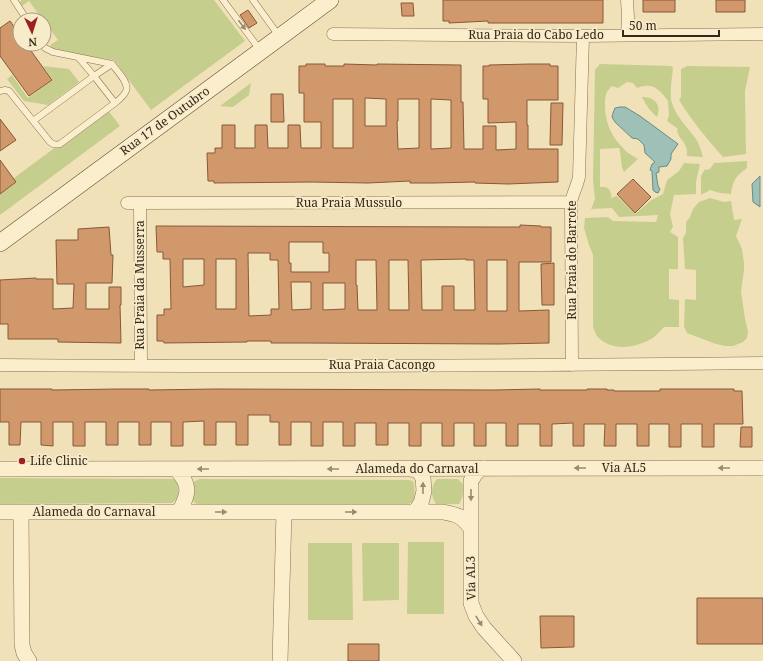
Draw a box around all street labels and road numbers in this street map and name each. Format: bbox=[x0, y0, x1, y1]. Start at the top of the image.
street label: Rua Praia do Cabo Ledo bbox=[468, 26, 604, 43]
street label: Rua 17 de Outubro bbox=[116, 82, 213, 159]
street label: Rua Praia Mussulo bbox=[296, 194, 402, 211]
street label: Rua Praia do Barrote bbox=[563, 200, 580, 320]
street label: Rua Praia da Musserra bbox=[131, 220, 148, 350]
street label: Rua Praia Cacongo bbox=[329, 356, 435, 373]
street label: Via AL5 bbox=[602, 459, 646, 476]
street label: Alameda do Carnaval bbox=[355, 460, 479, 477]
street label: Alameda do Carnaval bbox=[32, 503, 156, 520]
street label: Via AL3 bbox=[462, 555, 479, 600]

